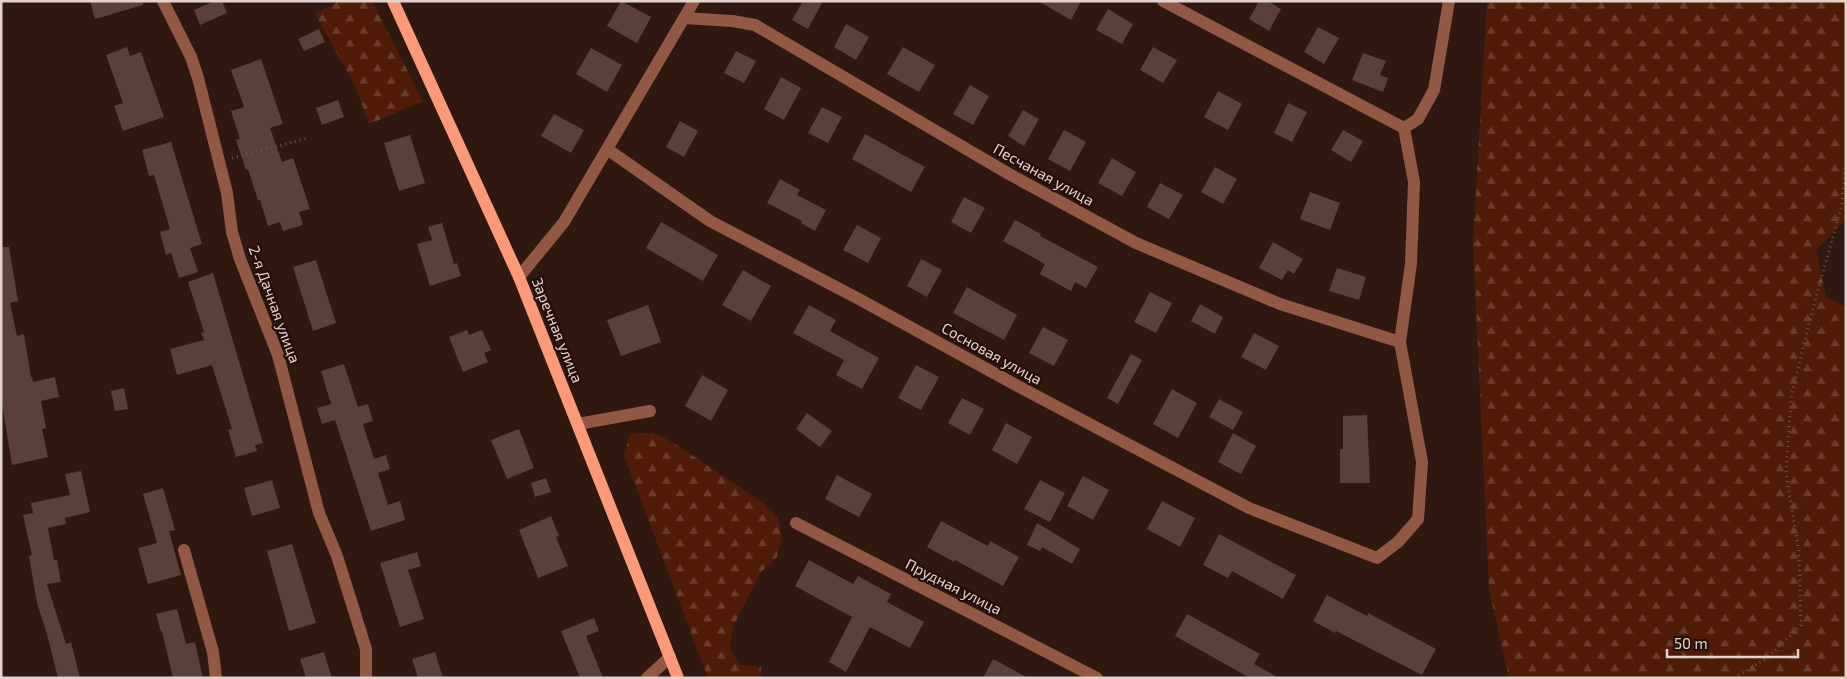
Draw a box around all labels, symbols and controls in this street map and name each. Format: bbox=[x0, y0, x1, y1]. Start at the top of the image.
street label: Песчаная улица bbox=[990, 139, 1097, 210]
street label: 2-я Дачная улица bbox=[244, 243, 305, 366]
street label: Заречная улица bbox=[528, 275, 587, 386]
street label: Сосновая улица bbox=[938, 318, 1045, 389]
street label: Прудная улица bbox=[903, 554, 1005, 619]
scale bar bbox=[1667, 626, 1798, 658]
text: 50 m bbox=[1674, 634, 1708, 652]

